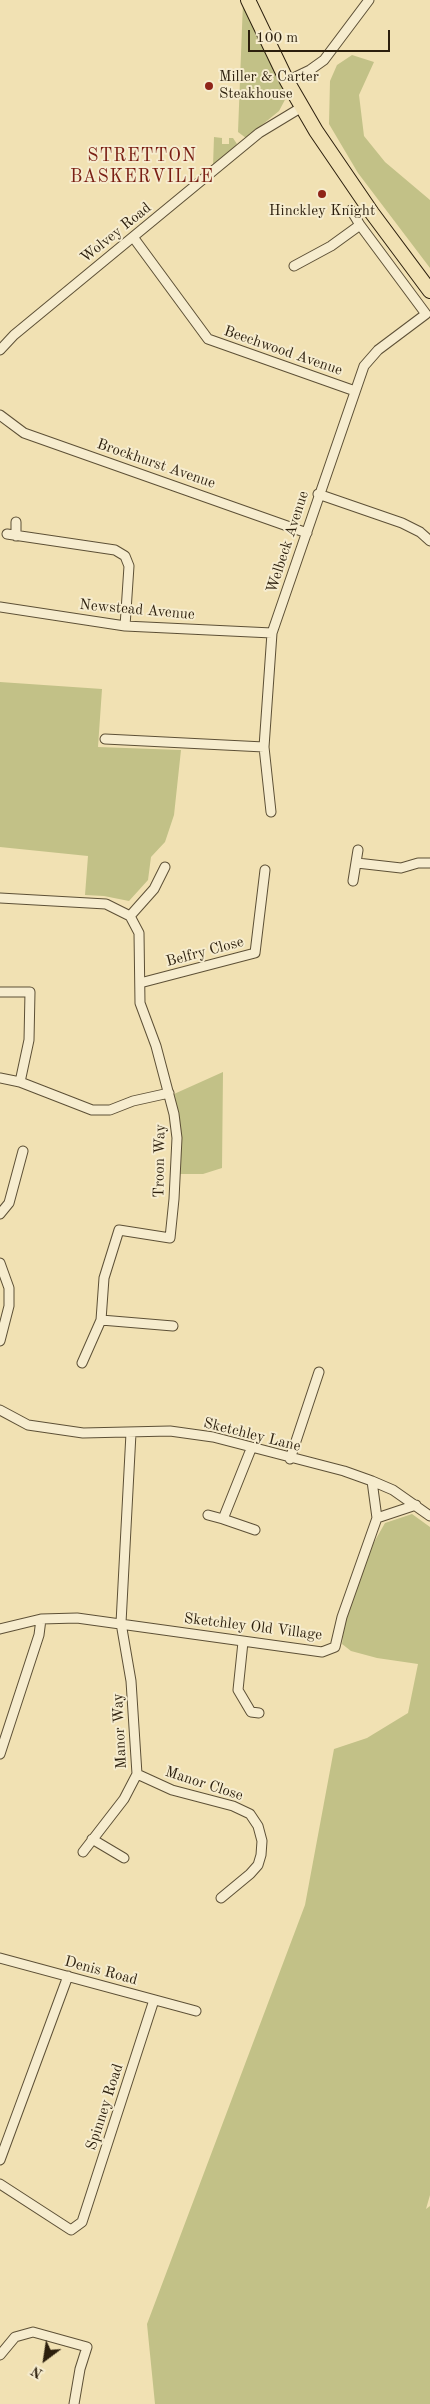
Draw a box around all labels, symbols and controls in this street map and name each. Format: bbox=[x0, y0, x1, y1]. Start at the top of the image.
scale bar bbox=[250, 20, 392, 52]
text: 100 m bbox=[256, 31, 298, 46]
place label: Miller & Carter Steakhouse bbox=[219, 68, 319, 103]
marker: Miller & Carter Steakhouse bbox=[203, 80, 215, 92]
district label: STRETTON BASKERVILLE bbox=[69, 145, 215, 188]
marker: Hinckley Knight bbox=[316, 188, 328, 200]
street label: Wolvey Road bbox=[77, 199, 155, 267]
place label: Hinckley Knight bbox=[269, 202, 375, 220]
street label: Beechwood Avenue bbox=[221, 322, 345, 380]
street label: Brockhurst Avenue bbox=[94, 435, 218, 493]
street label: Welbeck Avenue bbox=[263, 489, 313, 595]
street label: Newstead Avenue bbox=[79, 596, 195, 624]
street label: Belfry Close bbox=[164, 933, 246, 971]
street label: Troon Way bbox=[150, 1124, 170, 1198]
street label: Sketchley Lane bbox=[202, 1414, 302, 1456]
street label: Sketchley Old Village bbox=[183, 1610, 323, 1644]
street label: Manor Way bbox=[109, 1693, 131, 1769]
street label: Manor Close bbox=[163, 1763, 245, 1805]
street label: Denis Road bbox=[63, 1953, 139, 1989]
street label: Spinney Road bbox=[83, 2062, 127, 2152]
north arrow bbox=[20, 2334, 70, 2384]
text: N bbox=[29, 2363, 45, 2381]

